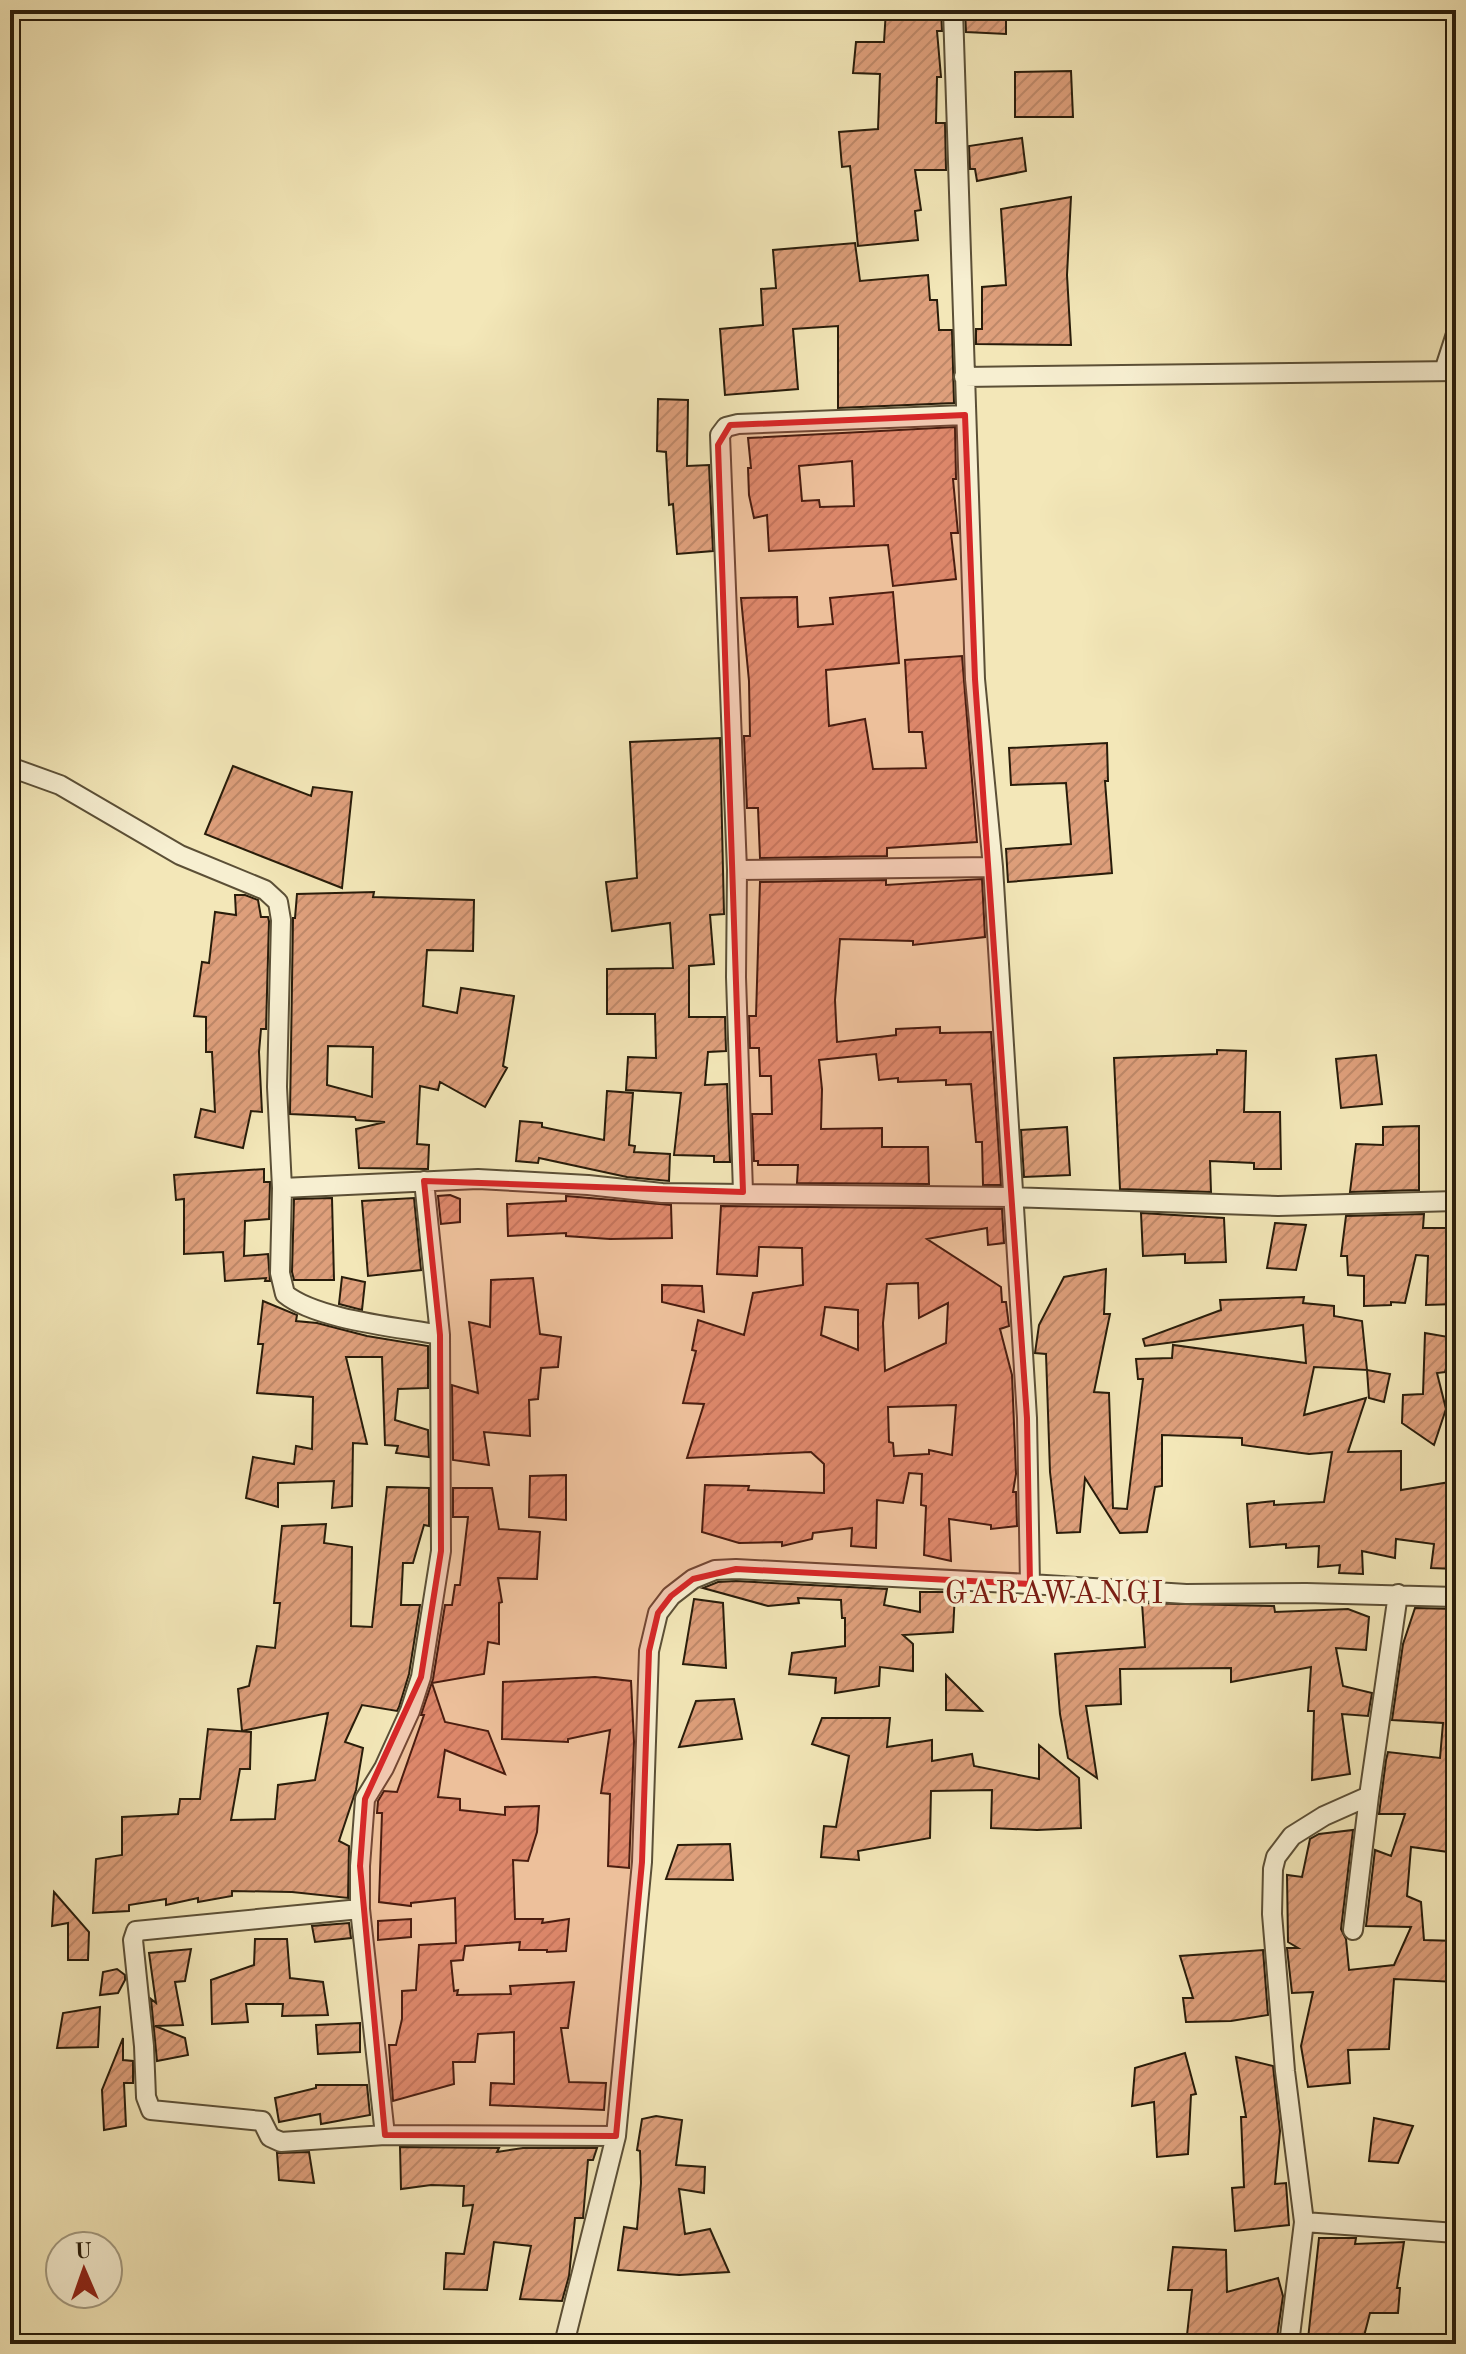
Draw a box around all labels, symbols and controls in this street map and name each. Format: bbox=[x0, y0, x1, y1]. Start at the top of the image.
district label: GARAWANGI bbox=[945, 1579, 1165, 1611]
north arrow bbox=[44, 2230, 124, 2310]
text: U bbox=[74, 2241, 92, 2263]

